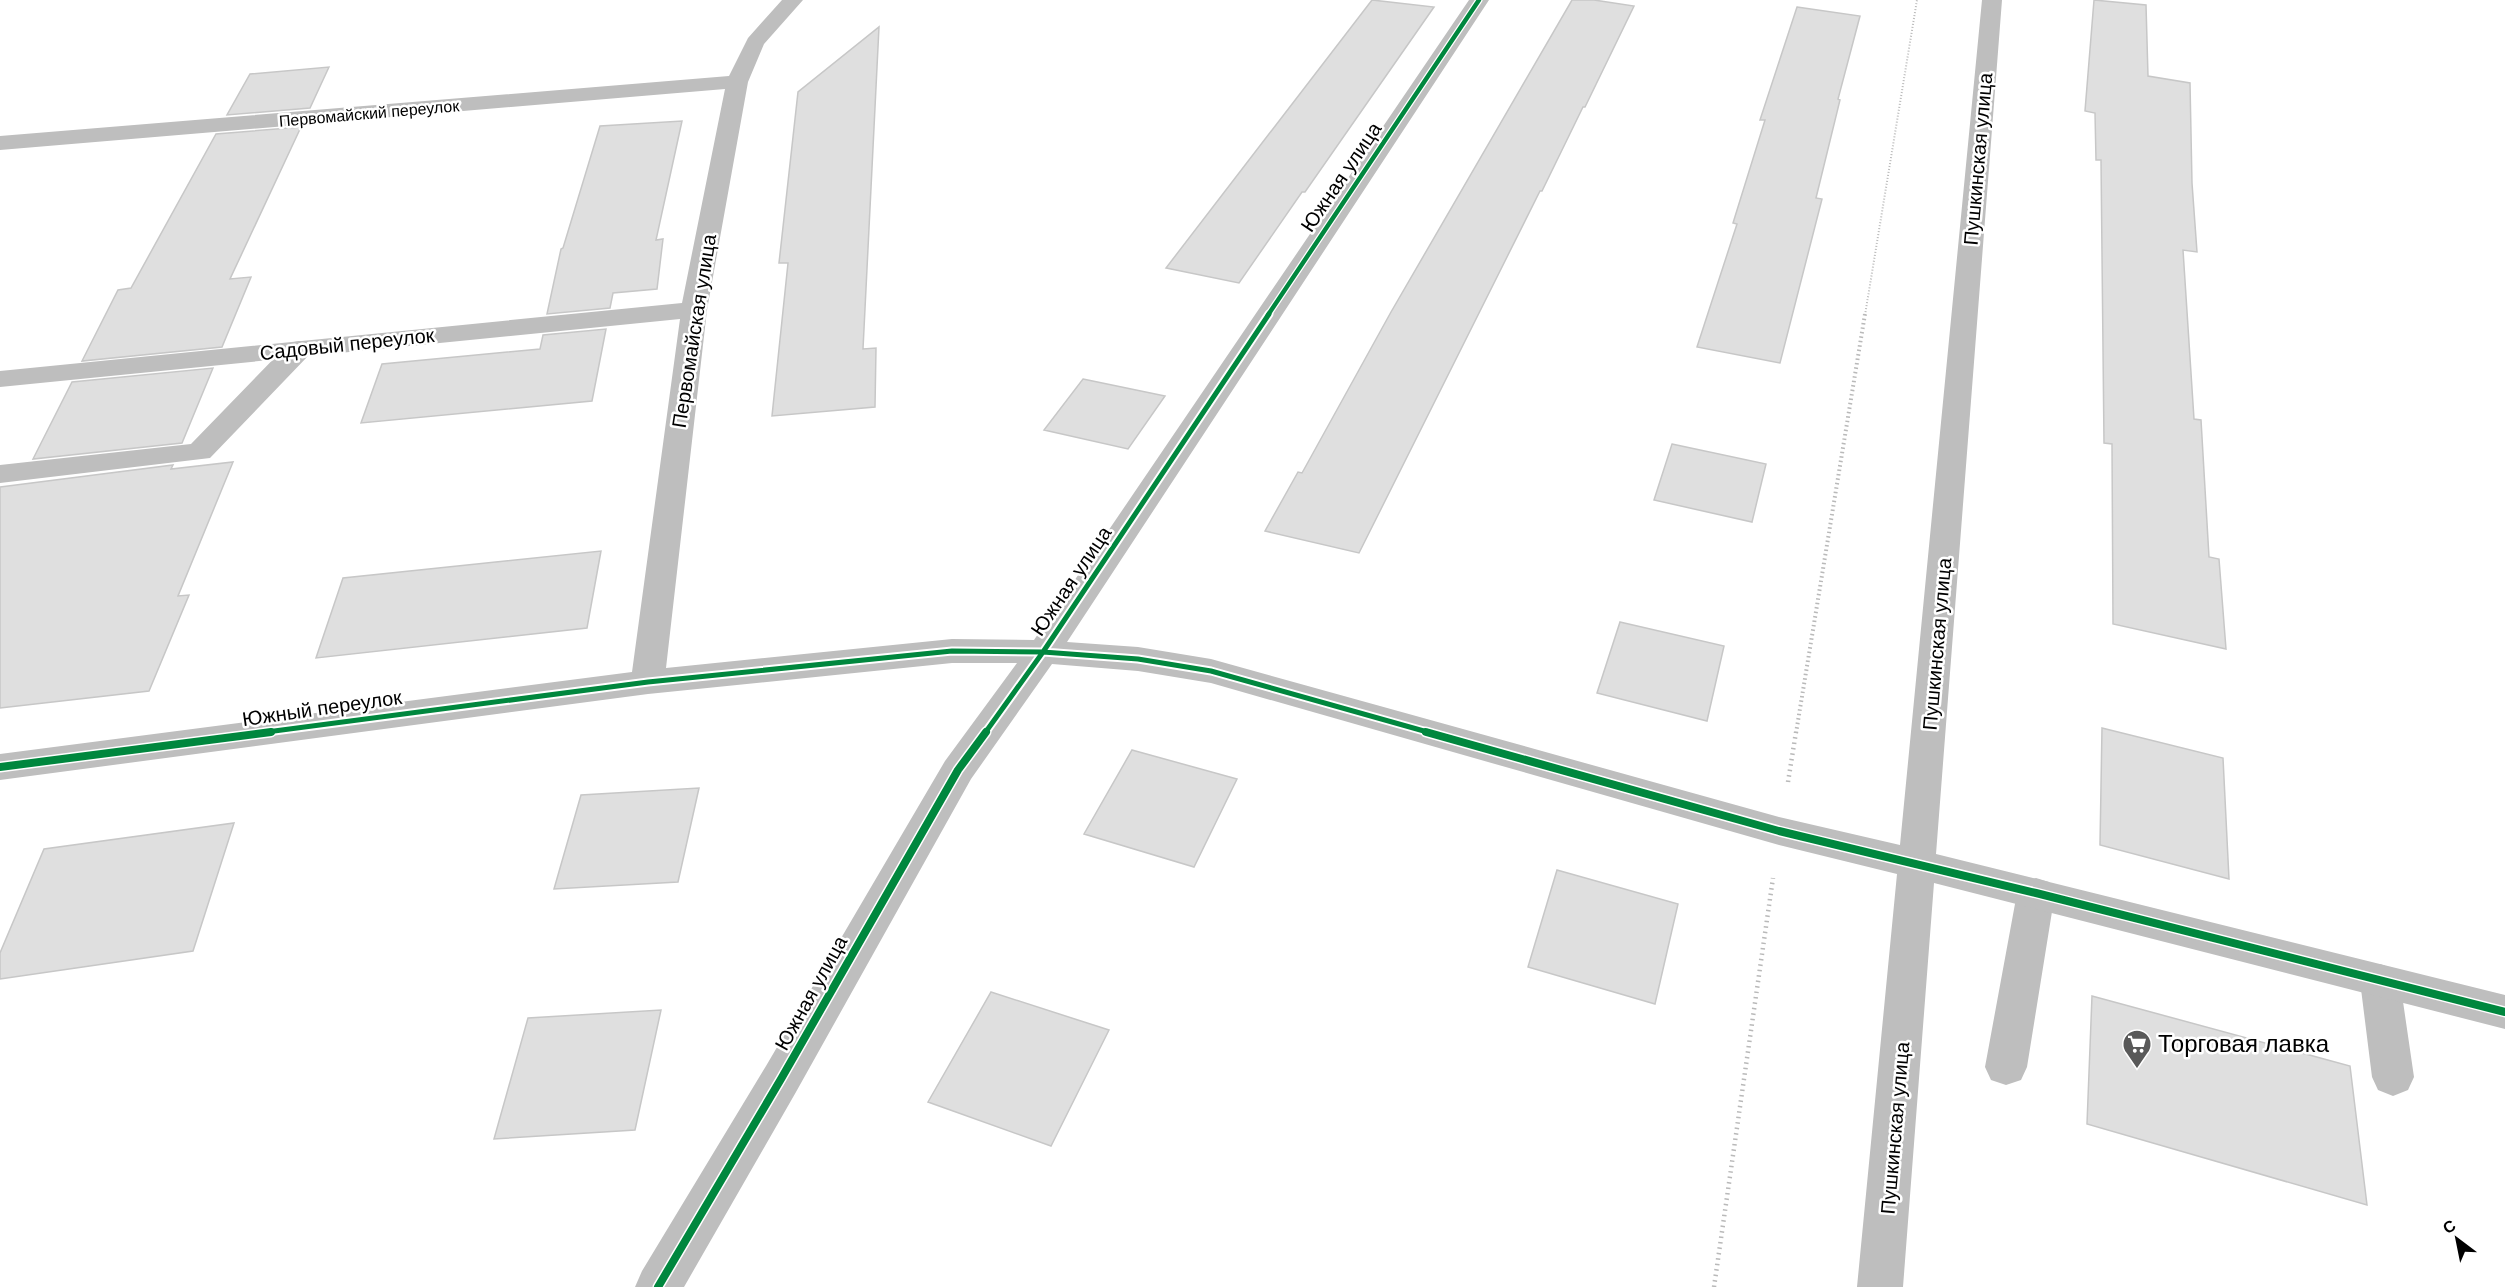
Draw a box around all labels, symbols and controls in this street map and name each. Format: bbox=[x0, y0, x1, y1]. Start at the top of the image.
street label: Пушкинская улица bbox=[1959, 71, 1997, 246]
street label: Первомайский переулок bbox=[278, 97, 461, 130]
street label: Южная улица bbox=[1296, 117, 1386, 236]
street label: Первомайская улица bbox=[668, 232, 720, 429]
street label: Садовый переулок bbox=[259, 324, 436, 364]
street label: Южная улица bbox=[1026, 521, 1116, 640]
street label: Пушкинская улица bbox=[1918, 556, 1956, 731]
street label: Южный переулок bbox=[241, 686, 404, 730]
street label: Южная улица bbox=[771, 931, 852, 1054]
supermarket icon: Торговая лавка bbox=[2121, 1028, 2153, 1070]
place label: Торговая лавка bbox=[2158, 1030, 2330, 1057]
street label: Пушкинская улица bbox=[1876, 1040, 1914, 1215]
north arrow bbox=[2427, 1209, 2487, 1269]
text: С bbox=[2440, 1216, 2459, 1237]

